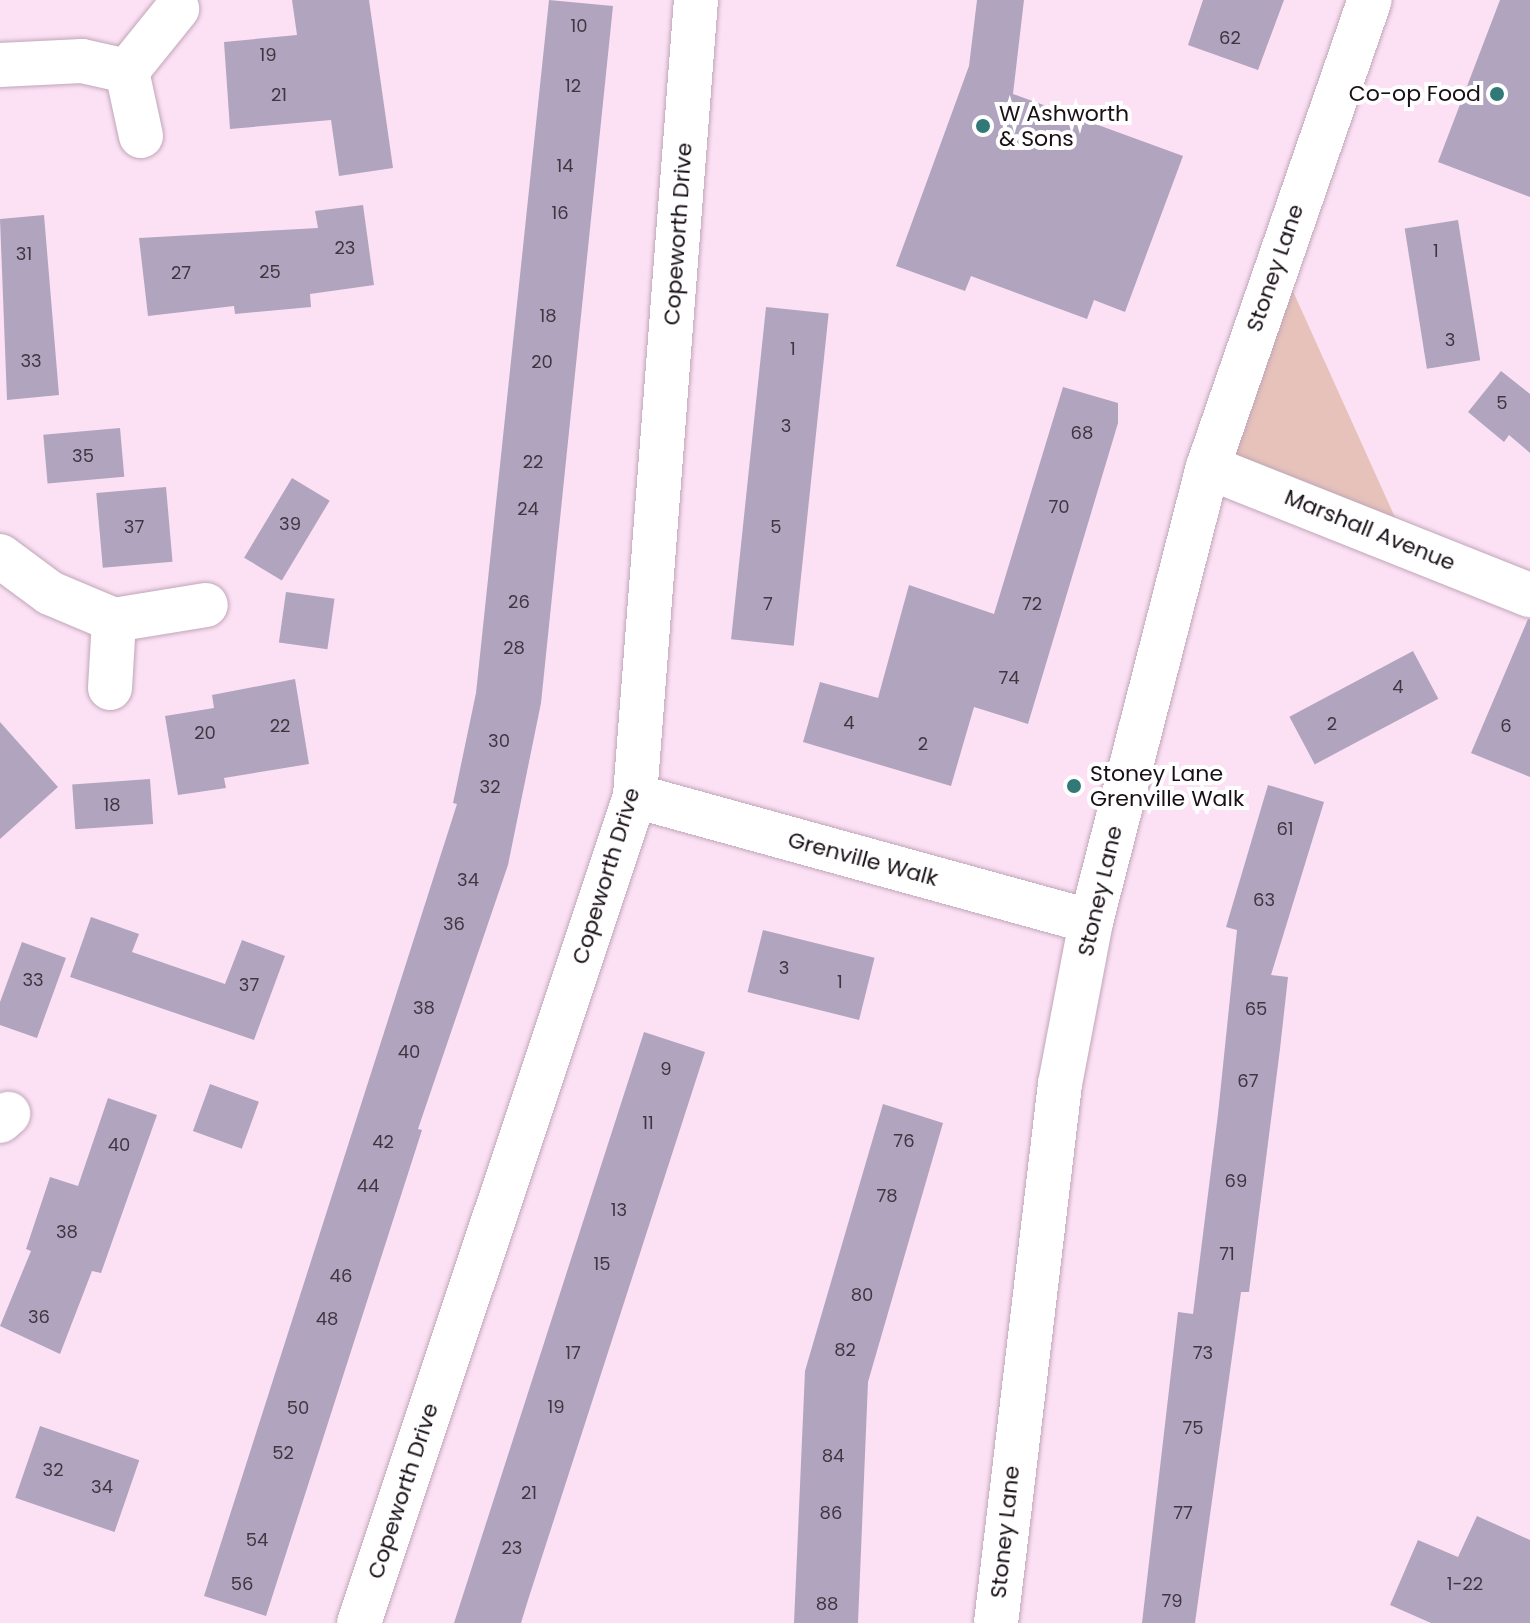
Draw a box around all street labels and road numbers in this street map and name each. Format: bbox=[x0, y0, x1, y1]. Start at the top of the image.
street label: Copeworth Drive bbox=[658, 142, 698, 326]
street label: Stoney Lane bbox=[1241, 201, 1309, 335]
street label: Marshall Avenue bbox=[1281, 484, 1459, 576]
street label: Copeworth Drive bbox=[567, 785, 645, 967]
street label: Stoney Lane bbox=[1072, 823, 1128, 959]
street label: Grenville Walk bbox=[785, 826, 941, 892]
street label: Copeworth Drive bbox=[362, 1400, 444, 1582]
street label: Stoney Lane bbox=[985, 1464, 1025, 1600]

